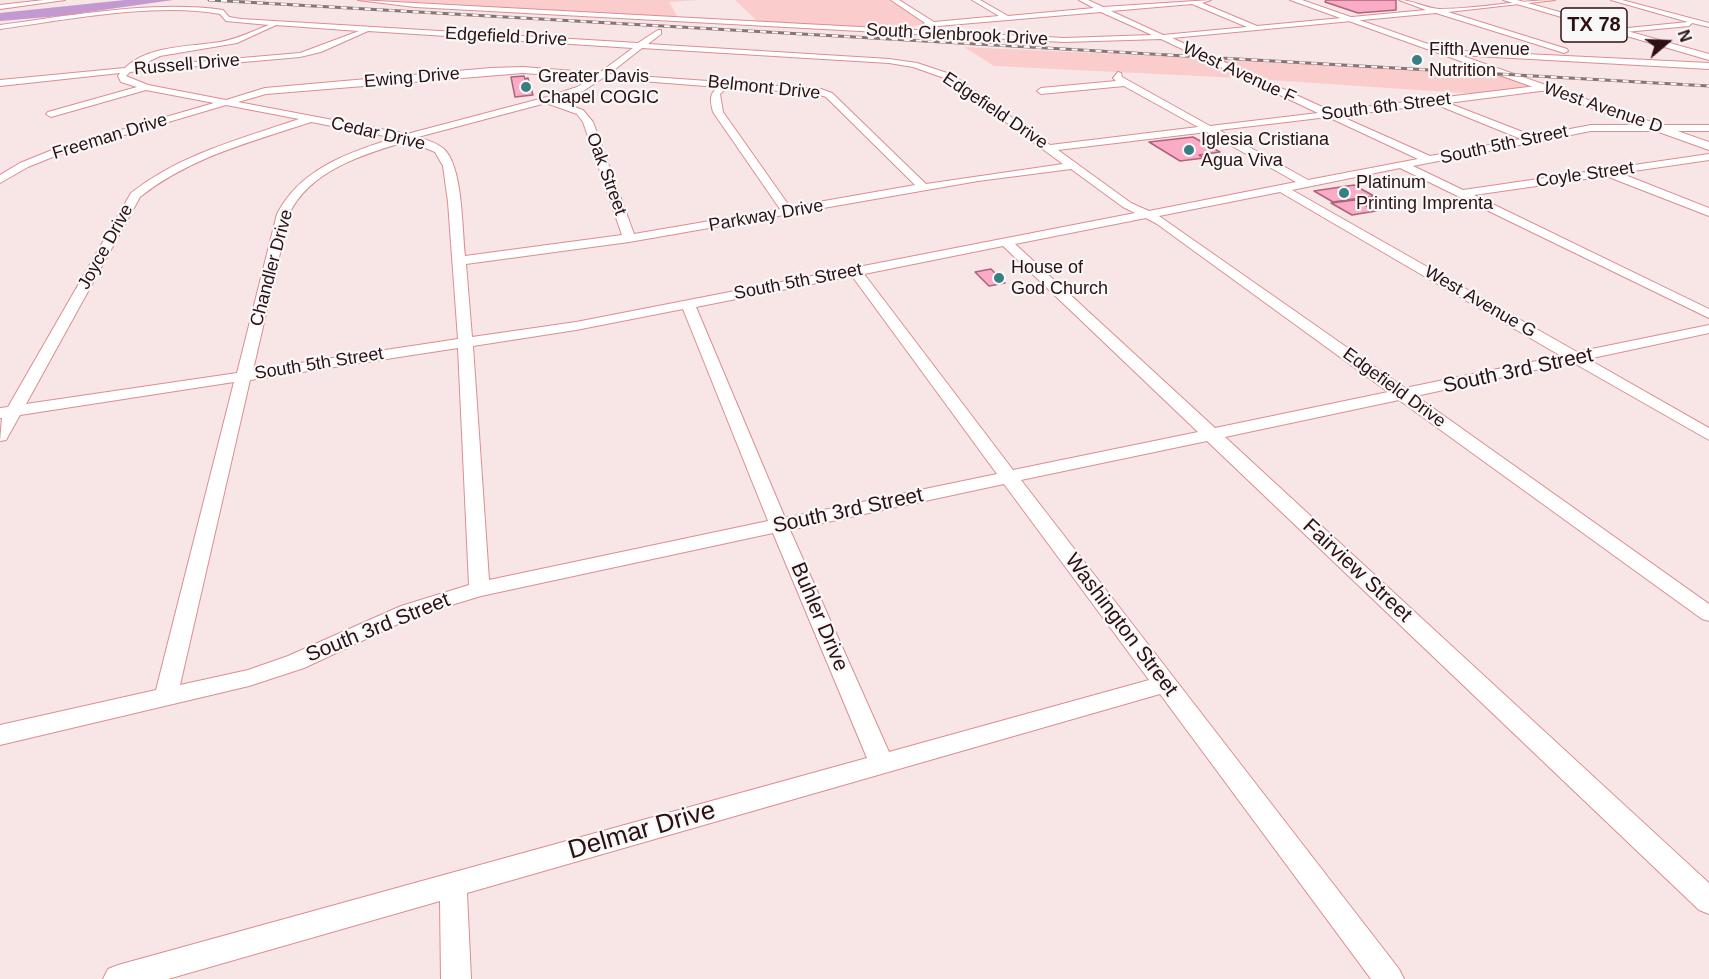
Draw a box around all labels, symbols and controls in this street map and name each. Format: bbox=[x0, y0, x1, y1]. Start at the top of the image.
road number: TX 78 bbox=[1561, 8, 1627, 42]
north arrow bbox=[1637, 12, 1697, 72]
street label: South Glenbrook Drive bbox=[866, 19, 1048, 51]
street label: Edgefield Drive bbox=[444, 23, 568, 51]
text: N bbox=[1675, 28, 1694, 44]
street label: West Avenue F bbox=[1179, 37, 1299, 109]
place label: Fifth Avenue Nutrition bbox=[1429, 39, 1530, 82]
street label: Russell Drive bbox=[133, 50, 241, 80]
marker: Fifth Avenue Nutrition bbox=[1410, 53, 1424, 67]
street label: Ewing Drive bbox=[363, 63, 461, 93]
place label: Greater Davis Chapel COGIC bbox=[538, 66, 659, 109]
street label: Edgefield Drive bbox=[938, 68, 1052, 154]
street label: Belmont Drive bbox=[707, 71, 821, 105]
street label: West Avenue D bbox=[1541, 78, 1665, 138]
marker: Greater Davis Chapel COGIC bbox=[519, 80, 533, 94]
street label: South 6th Street bbox=[1320, 88, 1452, 126]
street label: Freeman Drive bbox=[50, 109, 170, 165]
street label: Cedar Drive bbox=[329, 113, 427, 155]
street label: South 5th Street bbox=[1438, 121, 1570, 169]
place label: Iglesia Cristiana Agua Viva bbox=[1201, 129, 1329, 172]
street label: Oak Street bbox=[581, 130, 631, 218]
marker: Iglesia Cristiana Agua Viva bbox=[1182, 143, 1196, 157]
street label: Coyle Street bbox=[1534, 157, 1636, 193]
place label: Platinum Printing Imprenta bbox=[1356, 172, 1493, 214]
marker: Platinum Printing Imprenta bbox=[1337, 186, 1351, 200]
street label: Parkway Drive bbox=[707, 195, 825, 237]
street label: Joyce Drive bbox=[74, 201, 138, 293]
street label: Chandler Drive bbox=[246, 207, 298, 329]
place label: House of God Church bbox=[1011, 257, 1108, 300]
street label: South 5th Street bbox=[732, 259, 864, 305]
street label: West Avenue G bbox=[1420, 261, 1540, 343]
marker: House of God Church bbox=[992, 271, 1006, 285]
street label: South 5th Street bbox=[253, 343, 385, 385]
street label: Edgefield Drive bbox=[1338, 343, 1450, 433]
street label: South 3rd Street bbox=[1441, 343, 1595, 399]
street label: South 3rd Street bbox=[771, 483, 925, 539]
street label: Fairview Street bbox=[1297, 514, 1417, 628]
street label: Washington Street bbox=[1059, 549, 1183, 701]
street label: Buhler Drive bbox=[785, 559, 853, 675]
street label: South 3rd Street bbox=[302, 588, 454, 668]
street label: Delmar Drive bbox=[565, 795, 719, 867]

